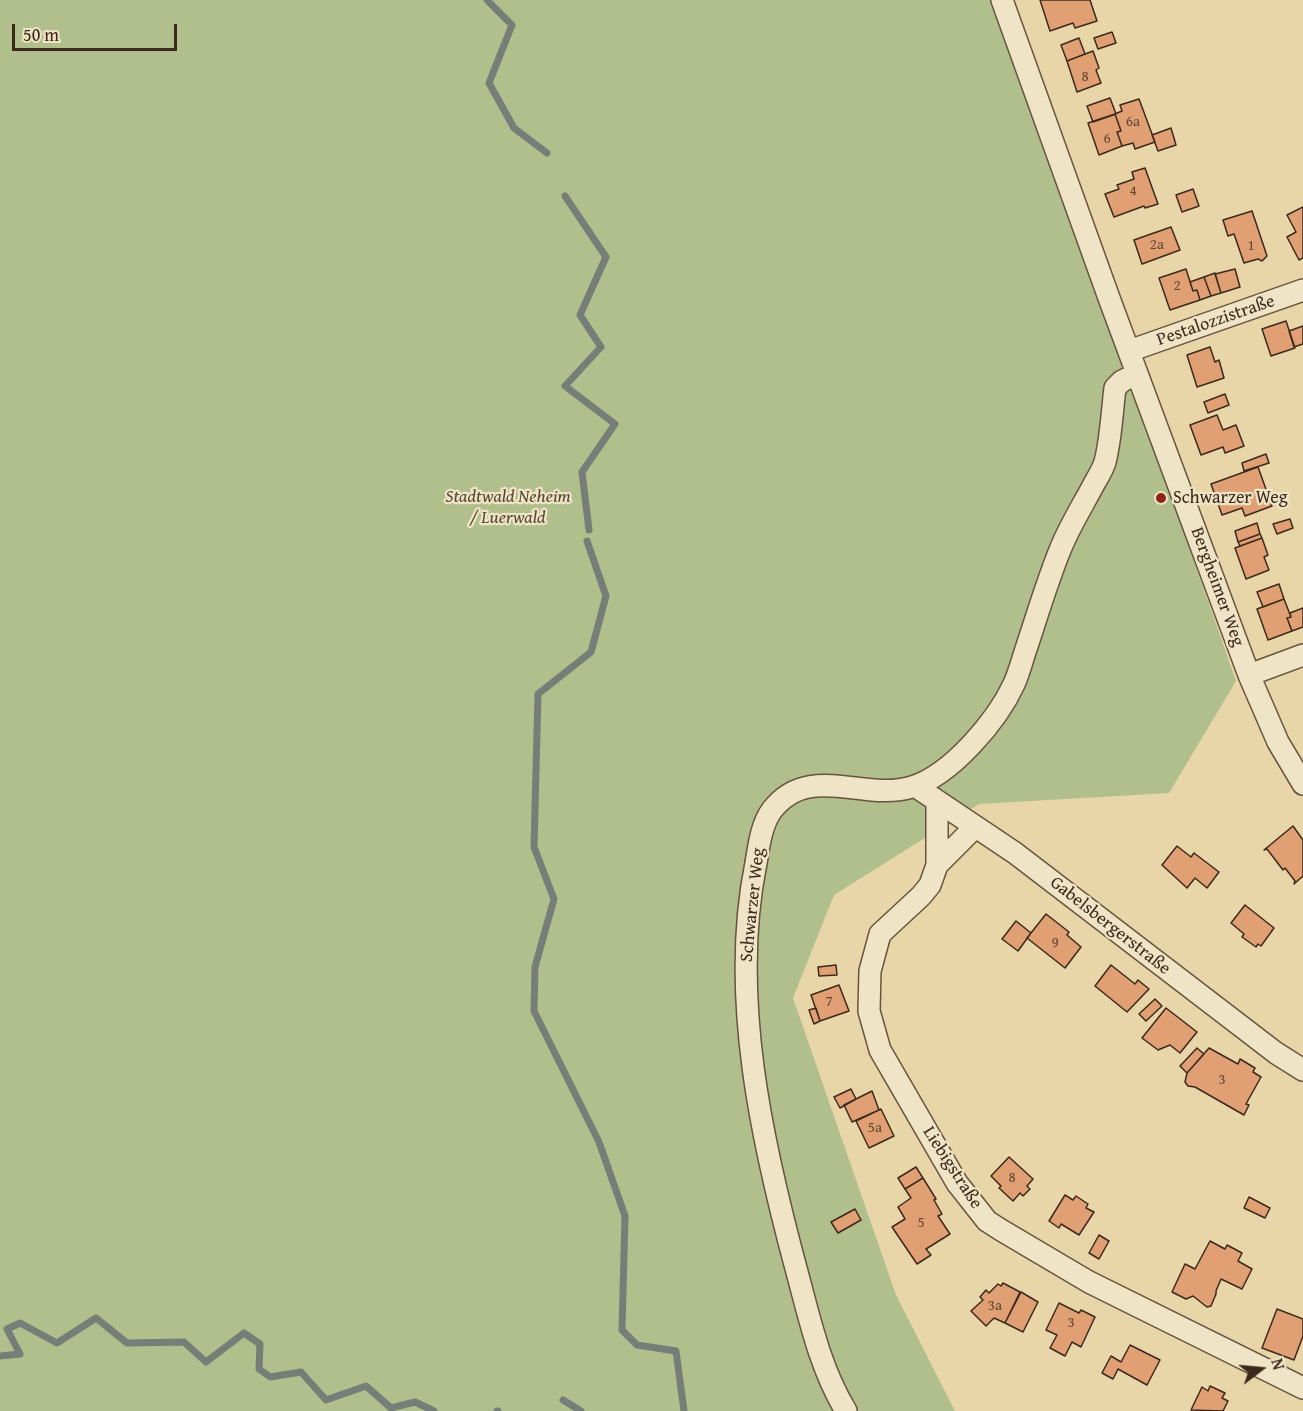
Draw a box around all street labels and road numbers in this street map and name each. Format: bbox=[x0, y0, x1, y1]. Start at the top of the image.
street label: Pestalozzistraße bbox=[1154, 291, 1278, 351]
street label: Bergheimer Weg bbox=[1185, 524, 1249, 650]
street label: Schwarzer Weg bbox=[736, 847, 770, 963]
street label: Gabelsbergerstraße bbox=[1045, 872, 1175, 980]
street label: Liebigstraße bbox=[917, 1123, 987, 1213]

